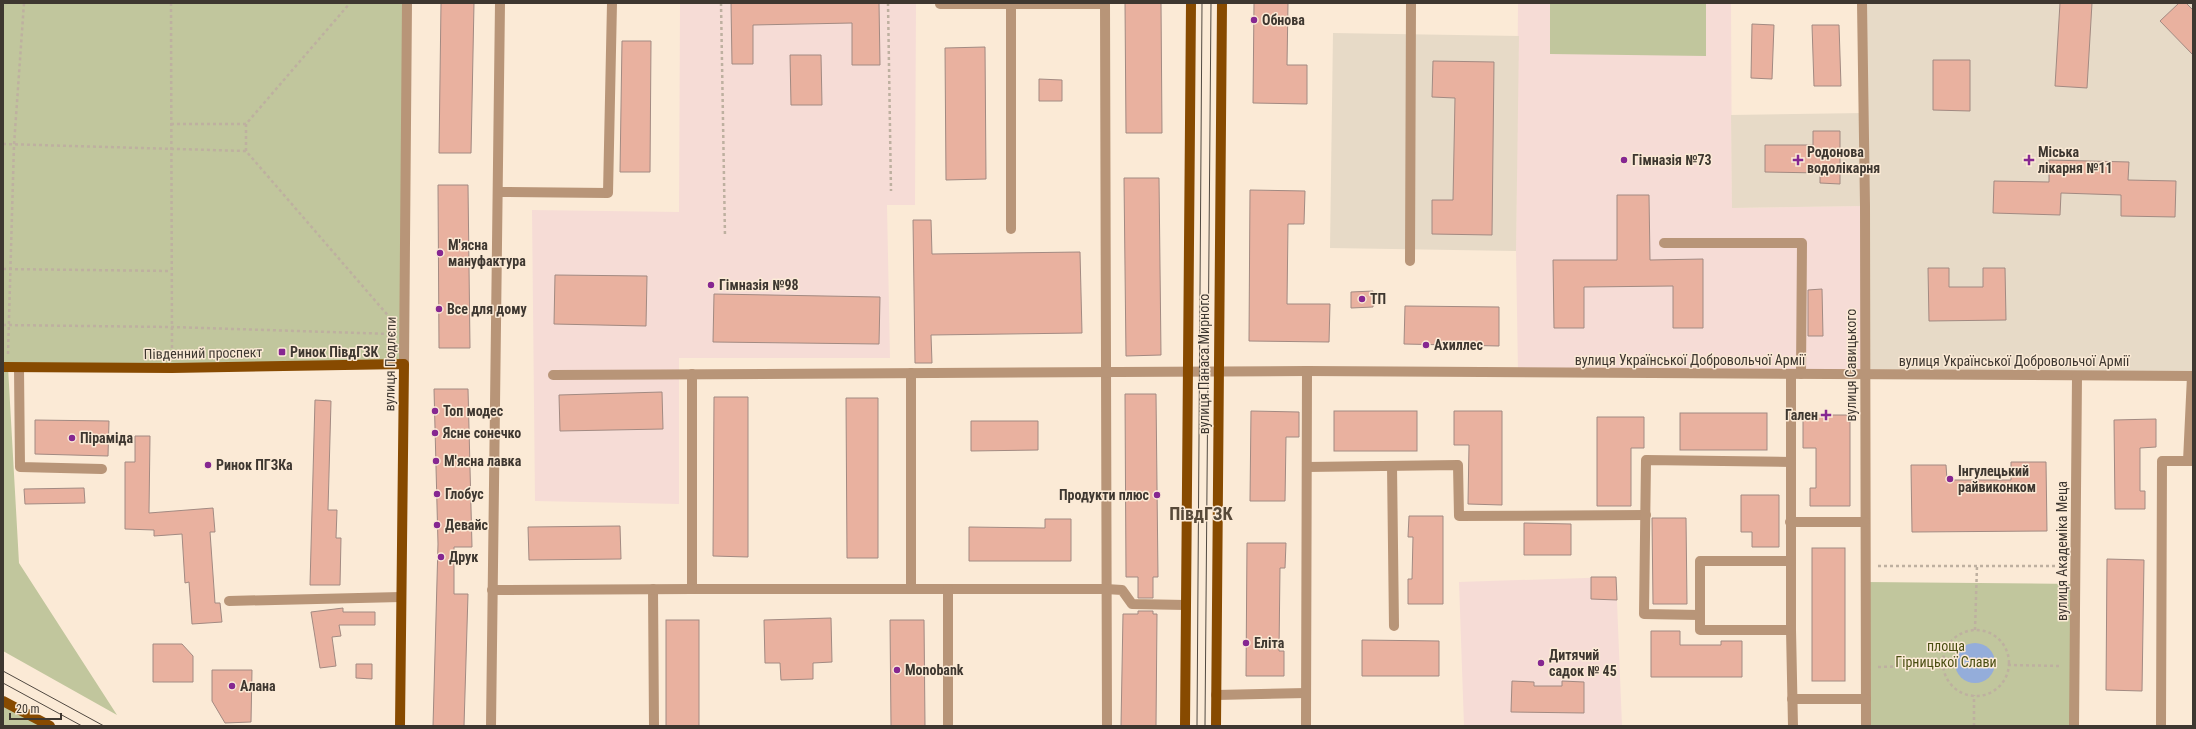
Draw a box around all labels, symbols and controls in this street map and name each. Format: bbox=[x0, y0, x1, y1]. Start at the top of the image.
place label: Обнова bbox=[1262, 12, 1305, 28]
marker: Обнова bbox=[1249, 15, 1259, 25]
place label: Родонова водолікарня bbox=[1807, 144, 1880, 176]
place label: Міська лікарня №11 bbox=[2038, 144, 2113, 176]
place label: Гімназія №73 bbox=[1632, 152, 1712, 168]
marker: Родонова водолікарня bbox=[1792, 154, 1804, 166]
marker: Міська лікарня №11 bbox=[2023, 154, 2035, 166]
marker: Гімназія №73 bbox=[1619, 155, 1629, 165]
place label: М'ясна мануфактура bbox=[448, 237, 526, 269]
marker: М'ясна мануфактура bbox=[435, 248, 445, 258]
place label: Гімназія №98 bbox=[719, 277, 799, 293]
marker: Гімназія №98 bbox=[706, 280, 716, 290]
place label: ТП bbox=[1370, 291, 1386, 307]
street label: вулиця Панаса Мирного bbox=[1196, 294, 1212, 434]
marker: ТП bbox=[1357, 294, 1367, 304]
place label: Все для дому bbox=[447, 301, 527, 317]
marker: Все для дому bbox=[434, 304, 444, 314]
street label: вулиця Савицького bbox=[1843, 309, 1859, 421]
street label: вулиця Подлєпи bbox=[381, 316, 399, 412]
place label: Ахиллес bbox=[1434, 337, 1483, 353]
marker: Ахиллес bbox=[1421, 340, 1431, 350]
street label: Південний проспект bbox=[144, 344, 262, 362]
place label: Ринок ПівдГЗК bbox=[290, 344, 379, 360]
marker: Ринок ПівдГЗК bbox=[277, 347, 287, 357]
street label: вулиця Української Добровольчої Армії bbox=[1575, 352, 1806, 368]
street label: вулиця Української Добровольчої Армії bbox=[1899, 353, 2130, 369]
place label: Топ модес bbox=[443, 403, 504, 419]
marker: Топ модес bbox=[430, 406, 440, 416]
place label: Гален bbox=[1785, 407, 1818, 423]
marker: Гален bbox=[1821, 410, 1831, 420]
place label: Ясне сонечко bbox=[442, 425, 521, 441]
marker: Ясне сонечко bbox=[430, 428, 440, 438]
place label: Піраміда bbox=[80, 430, 133, 446]
marker: Піраміда bbox=[67, 433, 77, 443]
place label: М'ясна лавка bbox=[444, 453, 522, 469]
marker: М'ясна лавка bbox=[431, 456, 441, 466]
place label: Ринок ПГЗКа bbox=[216, 457, 293, 473]
marker: Ринок ПГЗКа bbox=[203, 460, 213, 470]
place label: Інгулецький райвиконком bbox=[1958, 463, 2036, 495]
marker: Інгулецький райвиконком bbox=[1945, 474, 1955, 484]
street label: вулиця Академіка Меца bbox=[2054, 481, 2070, 621]
place label: Глобус bbox=[445, 486, 484, 502]
place label: Продукти плюс bbox=[1059, 487, 1150, 503]
marker: Глобус bbox=[432, 489, 442, 499]
marker: Продукти плюс bbox=[1152, 490, 1162, 500]
district label: ПівдГЗК bbox=[1169, 503, 1234, 524]
place label: Девайс bbox=[445, 517, 488, 533]
marker: Девайс bbox=[432, 520, 442, 530]
place label: Друк bbox=[449, 549, 478, 565]
marker: Друк bbox=[436, 552, 446, 562]
place label: Еліта bbox=[1254, 635, 1285, 651]
marker: Еліта bbox=[1241, 638, 1251, 648]
park label: площа Гірницької Слави bbox=[1895, 638, 1997, 670]
place label: Дитячий садок № 45 bbox=[1549, 647, 1617, 679]
marker: Дитячий садок № 45 bbox=[1536, 658, 1546, 668]
place label: Monobank bbox=[905, 662, 964, 678]
marker: Monobank bbox=[892, 665, 902, 675]
place label: Алана bbox=[240, 678, 276, 694]
marker: Алана bbox=[227, 681, 237, 691]
scale bar bbox=[10, 695, 61, 721]
text: 20 m bbox=[16, 702, 40, 716]

